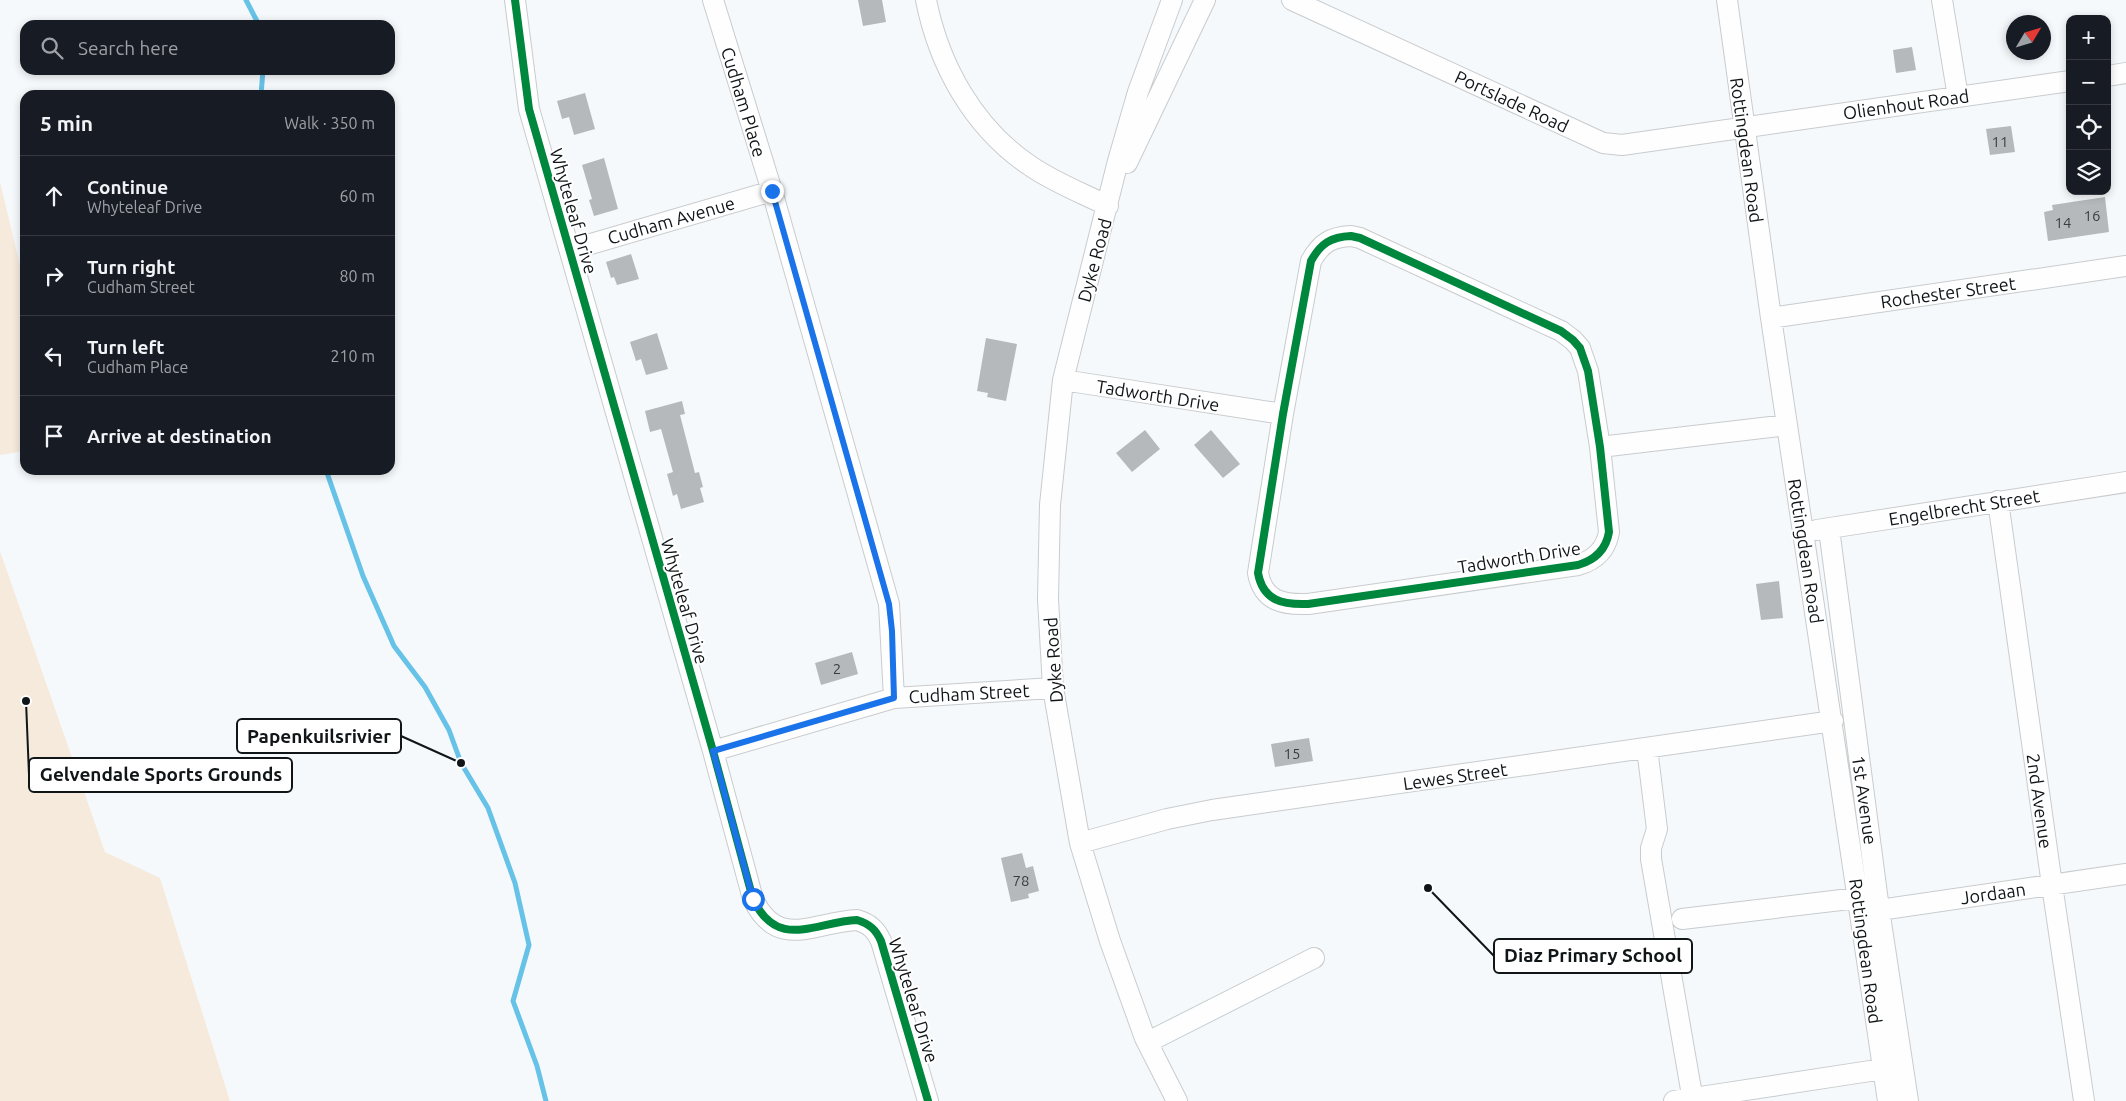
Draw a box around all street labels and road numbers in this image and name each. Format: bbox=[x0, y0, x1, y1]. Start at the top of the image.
street label: Cudham Place bbox=[718, 45, 770, 159]
street label: Portslade Road bbox=[1452, 66, 1572, 136]
street label: Rottingdean Road bbox=[1727, 76, 1767, 224]
street label: Olienhout Road bbox=[1842, 85, 1970, 123]
street label: Whyteleaf Drive bbox=[546, 146, 602, 276]
street label: Cudham Avenue bbox=[605, 192, 737, 248]
street label: Dyke Road bbox=[1073, 216, 1115, 304]
street label: Rochester Street bbox=[1879, 273, 2017, 311]
street label: Tadworth Drive bbox=[1095, 375, 1221, 415]
street label: Rottingdean Road bbox=[1785, 477, 1827, 625]
street label: Engelbrecht Street bbox=[1887, 485, 2041, 529]
street label: Whyteleaf Drive bbox=[657, 536, 713, 666]
street label: Tadworth Drive bbox=[1456, 537, 1582, 577]
street label: Dyke Road bbox=[1040, 617, 1066, 703]
street label: Cudham Street bbox=[908, 680, 1030, 706]
street label: 2nd Avenue bbox=[2023, 752, 2057, 850]
street label: 1st Avenue bbox=[1849, 754, 1881, 846]
street label: Lewes Street bbox=[1402, 759, 1508, 793]
street label: Rottingdean Road bbox=[1846, 877, 1886, 1025]
street label: Jordaan bbox=[1959, 879, 2027, 907]
street label: Whyteleaf Drive bbox=[885, 935, 943, 1065]

